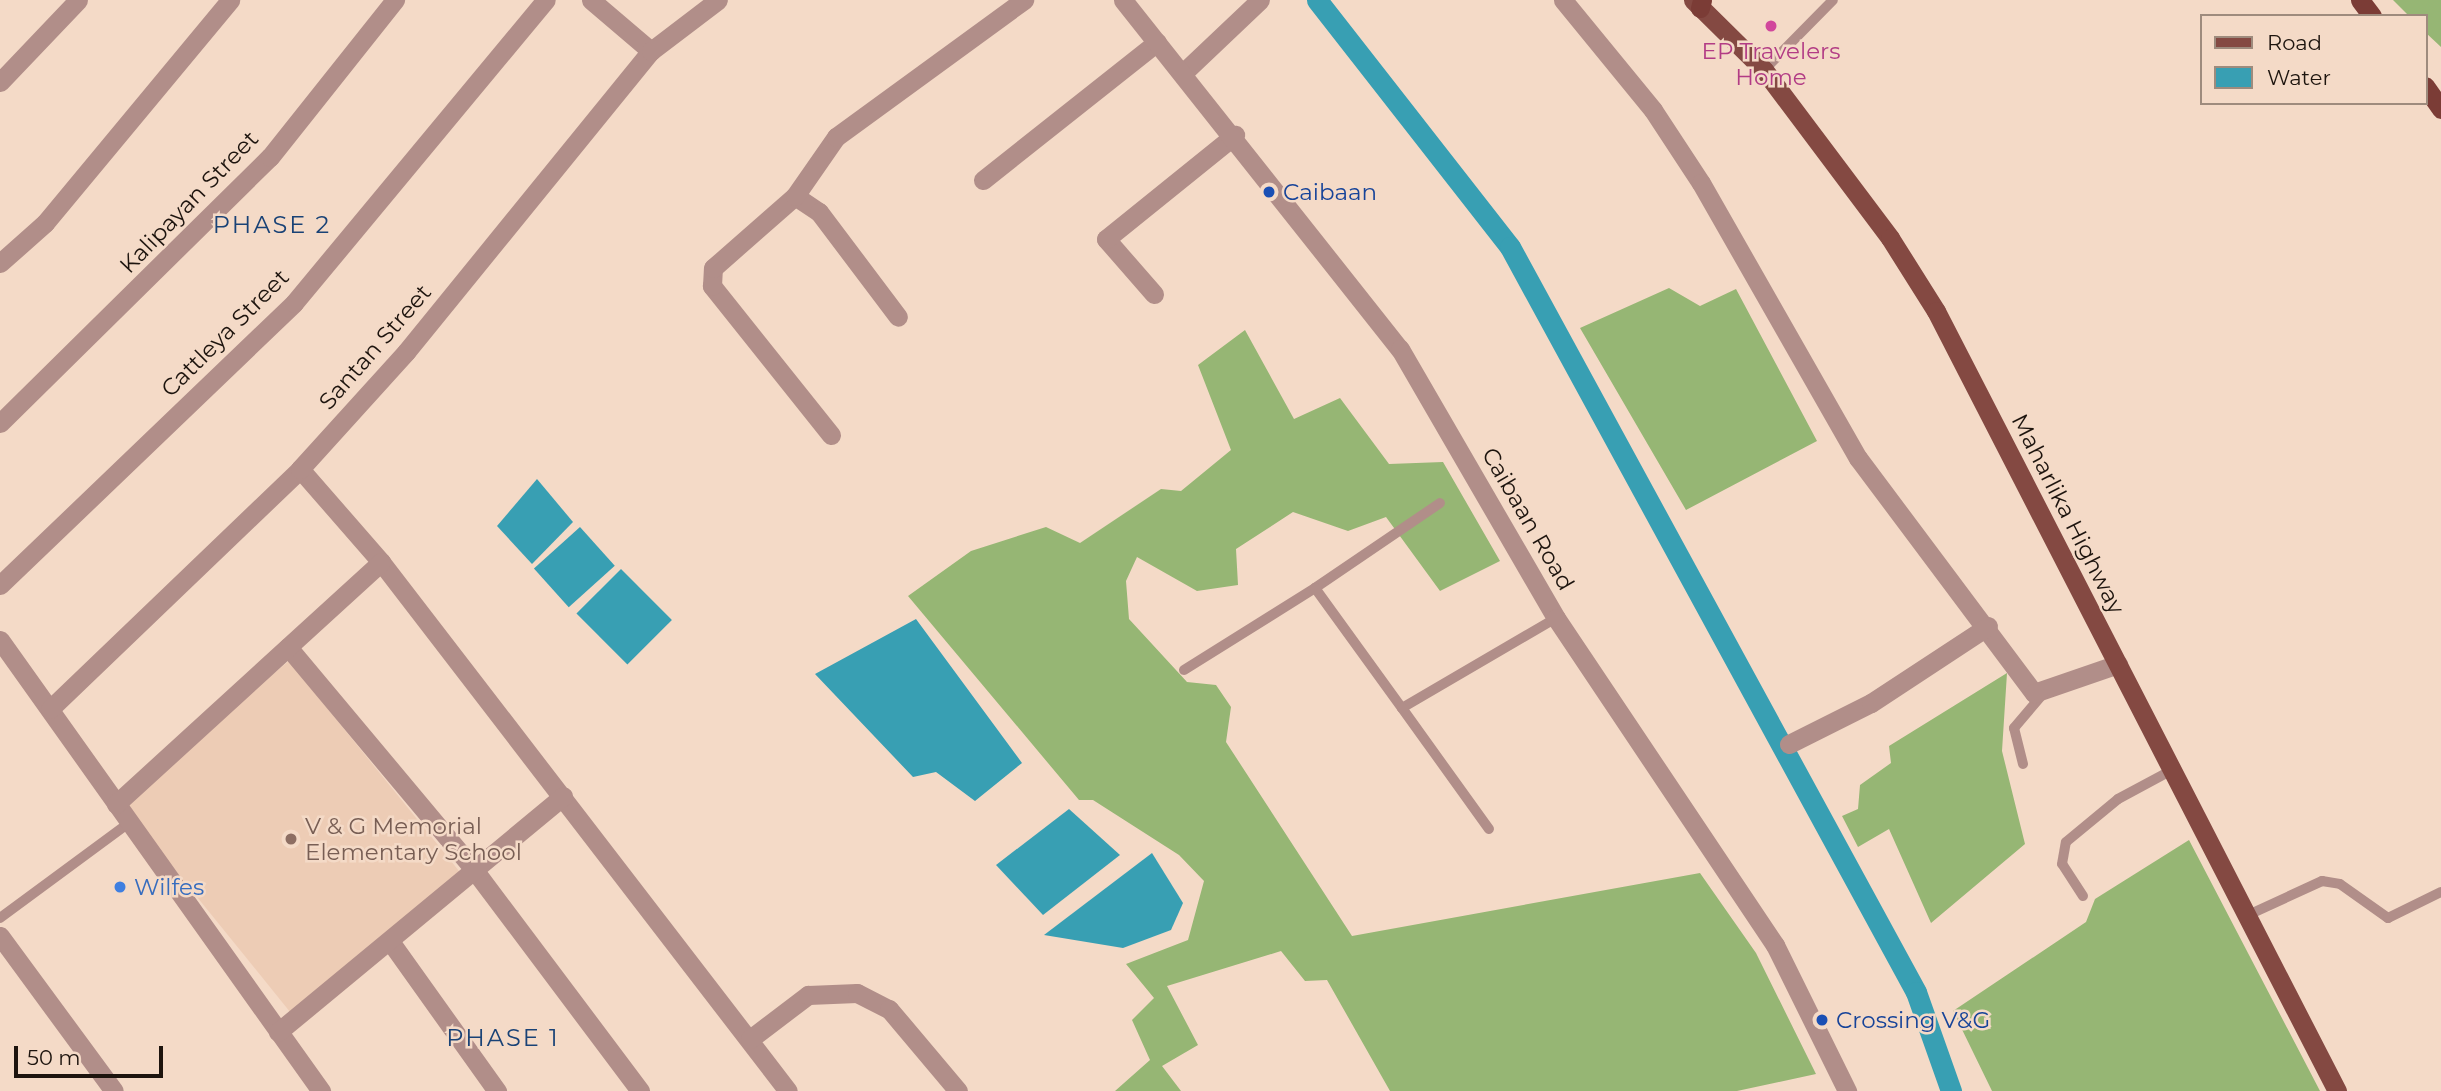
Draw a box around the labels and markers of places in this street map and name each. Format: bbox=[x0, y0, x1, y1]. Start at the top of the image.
marker: EP Travelers Home bbox=[1763, 18, 1779, 34]
place label: EP Travelers Home bbox=[1702, 37, 1840, 91]
place label: Caibaan bbox=[1283, 178, 1377, 206]
marker: Caibaan bbox=[1261, 184, 1277, 200]
place label: V & G Memorial Elementary School bbox=[305, 812, 522, 866]
marker: V & G Memorial Elementary School bbox=[283, 831, 299, 847]
place label: Wilfes bbox=[134, 873, 204, 901]
marker: Wilfes bbox=[112, 879, 128, 895]
place label: Crossing V&G bbox=[1836, 1006, 1990, 1034]
marker: Crossing V&G bbox=[1814, 1012, 1830, 1028]

